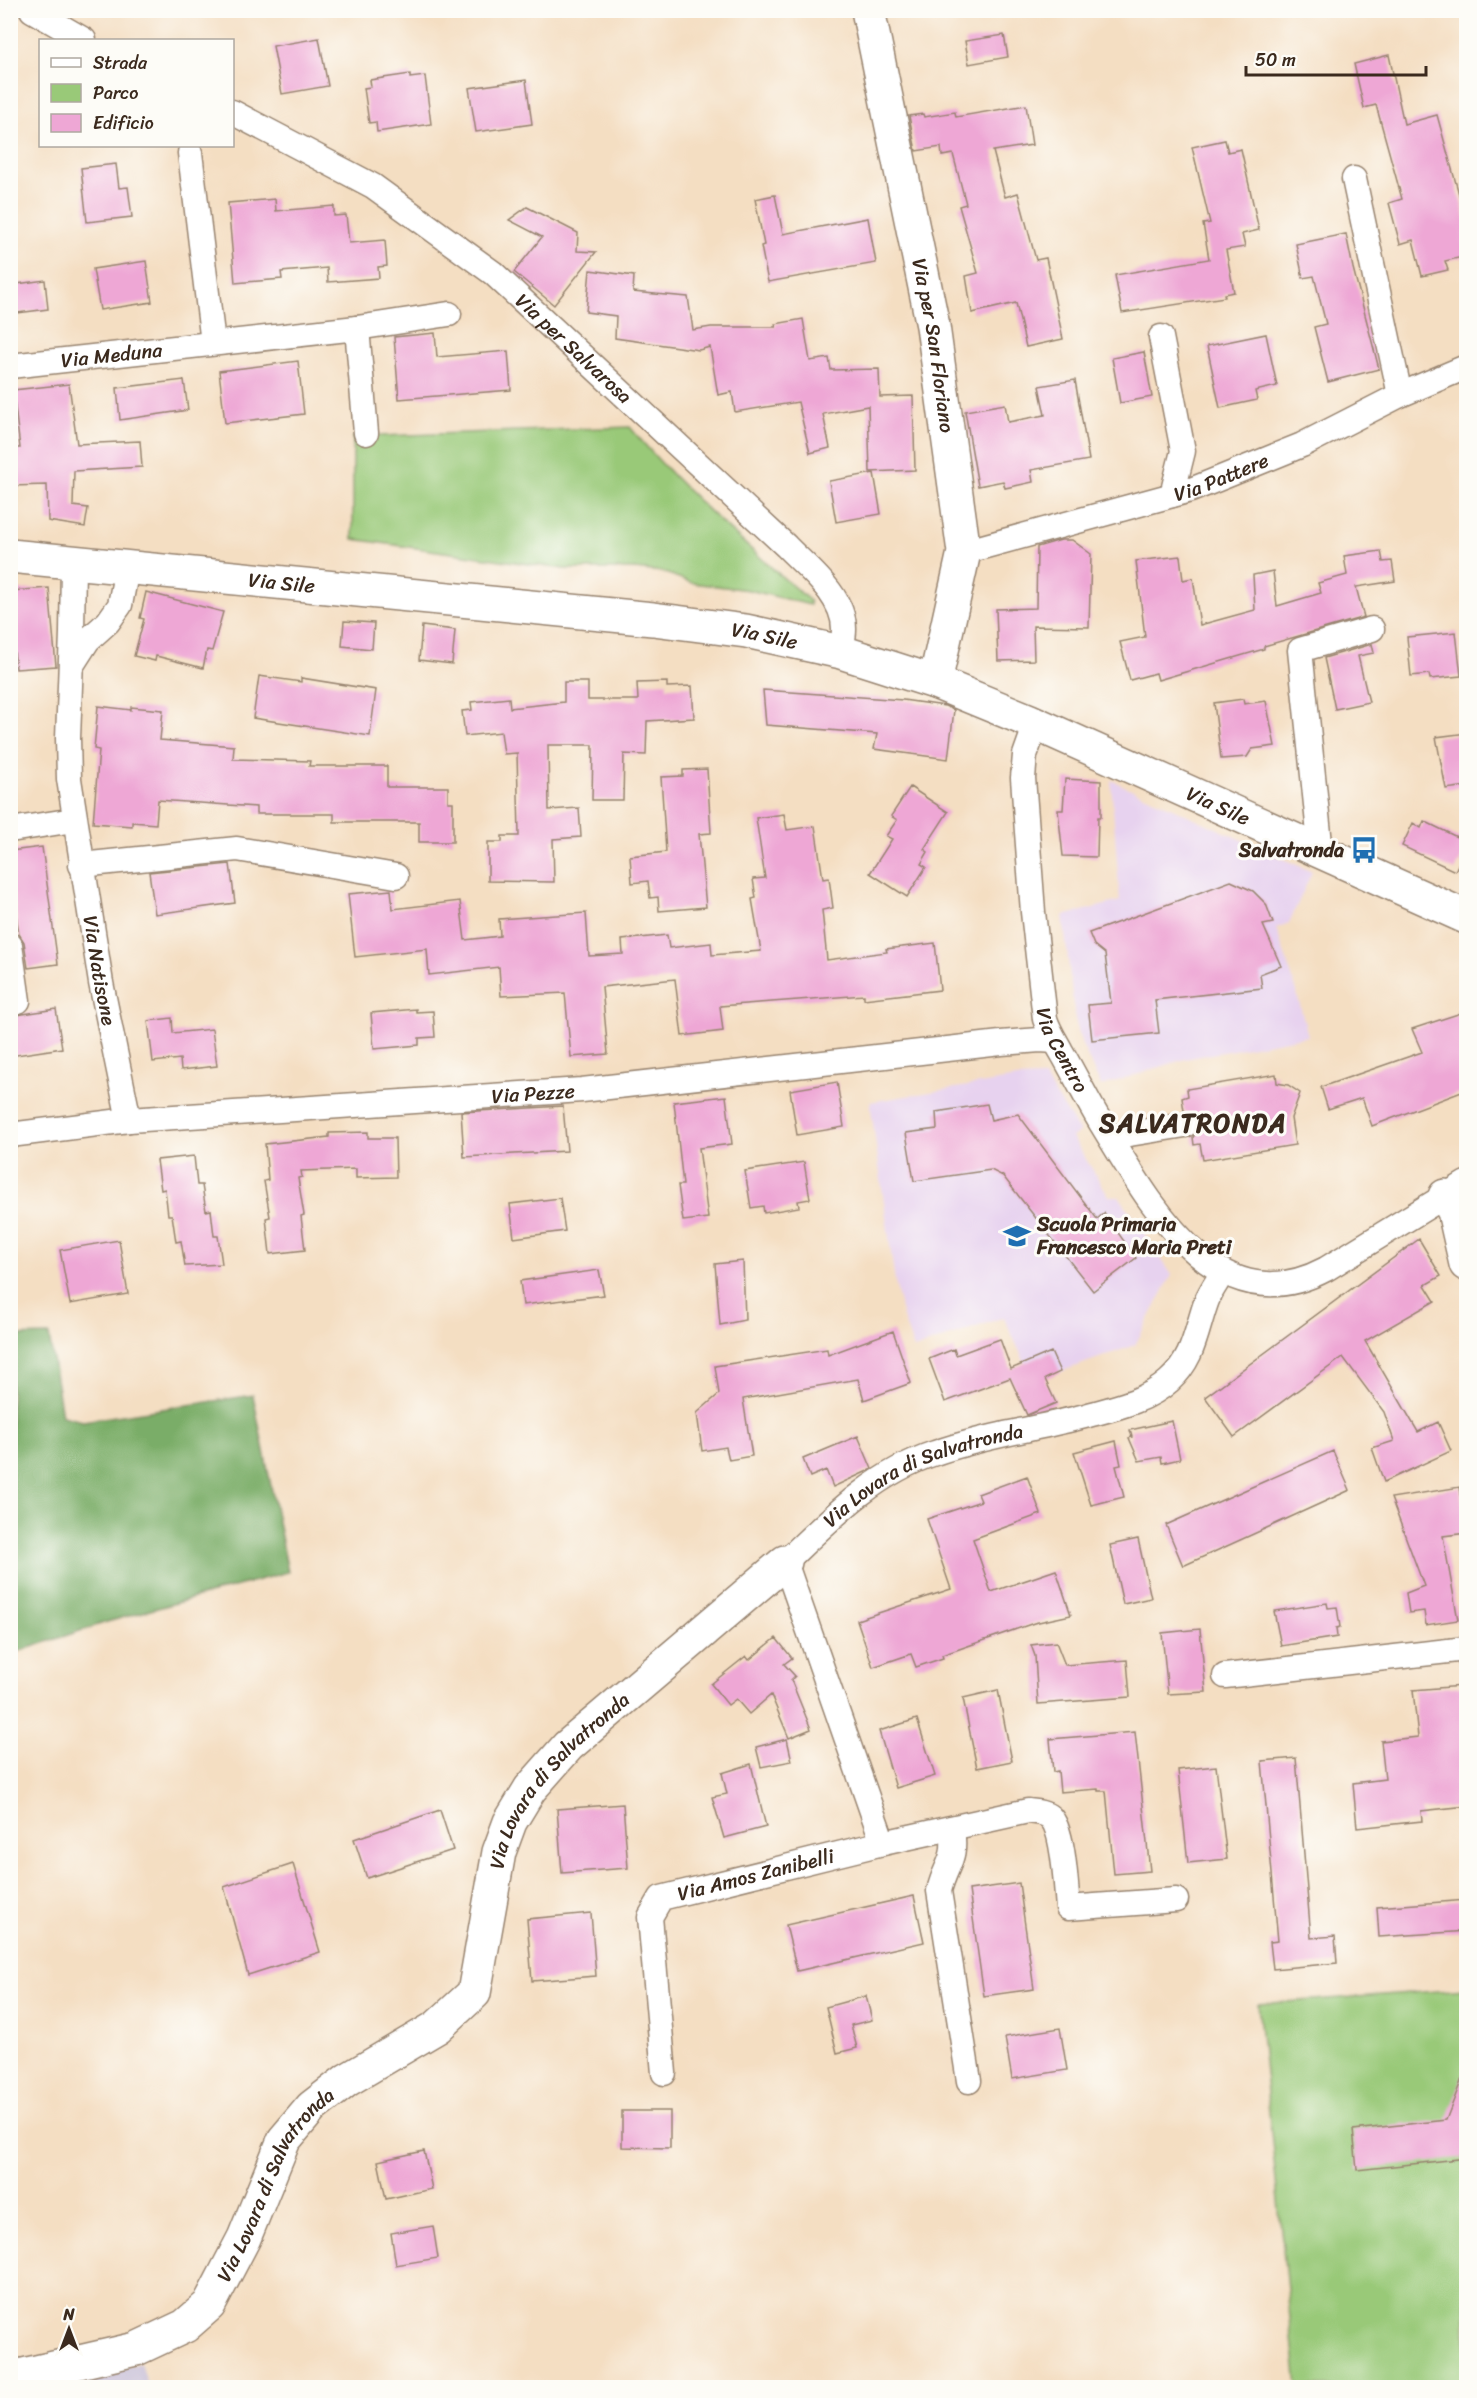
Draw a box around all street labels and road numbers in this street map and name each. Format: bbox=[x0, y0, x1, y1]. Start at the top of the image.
street label: Via per San Floriano bbox=[902, 255, 965, 435]
street label: Via per Salvarosa bbox=[507, 284, 641, 412]
street label: Via Meduna bbox=[59, 332, 165, 378]
street label: Via Pattere bbox=[1170, 443, 1274, 511]
street label: Via Sile bbox=[247, 562, 317, 603]
street label: Via Sile bbox=[730, 612, 801, 659]
street label: Via Sile bbox=[1181, 776, 1256, 835]
street label: Via Natisone bbox=[73, 913, 127, 1029]
street label: Via Centro bbox=[1026, 1006, 1098, 1099]
street label: Via Pezze bbox=[490, 1073, 576, 1113]
street label: Via Lovara di Salvatronda bbox=[814, 1413, 1026, 1536]
street label: Via Lovara di Salvatronda bbox=[479, 1683, 638, 1872]
street label: Via Amos Zanibelli bbox=[674, 1838, 839, 1911]
street label: Via Lovara di Salvatronda bbox=[207, 2078, 342, 2288]

